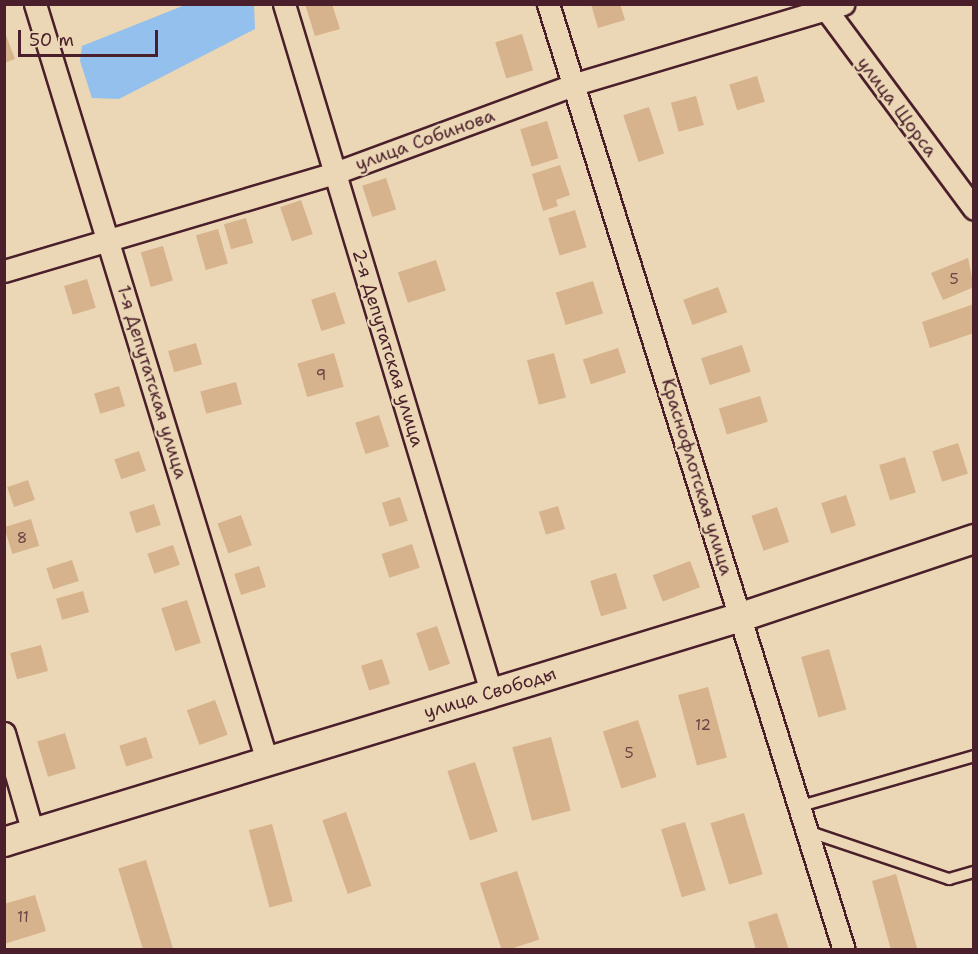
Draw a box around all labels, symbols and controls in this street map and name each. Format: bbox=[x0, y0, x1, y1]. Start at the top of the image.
scale bar bbox=[21, 18, 160, 56]
text: 50 m bbox=[29, 28, 74, 52]
street label: улица Щорса bbox=[852, 53, 942, 161]
street label: улица Собинова bbox=[352, 105, 498, 175]
street label: 2-я Депутатская улица bbox=[348, 247, 428, 449]
house number: 5 bbox=[949, 271, 959, 289]
street label: 1-я Депутатская улица bbox=[112, 283, 192, 481]
house number: 9 bbox=[316, 367, 326, 385]
street label: Краснофлотская улица bbox=[657, 376, 737, 578]
house number: 8 bbox=[17, 530, 27, 548]
street label: улица Свободы bbox=[421, 663, 559, 723]
house number: 12 bbox=[695, 717, 711, 735]
house number: 5 bbox=[624, 745, 634, 763]
house number: 11 bbox=[17, 909, 29, 927]

